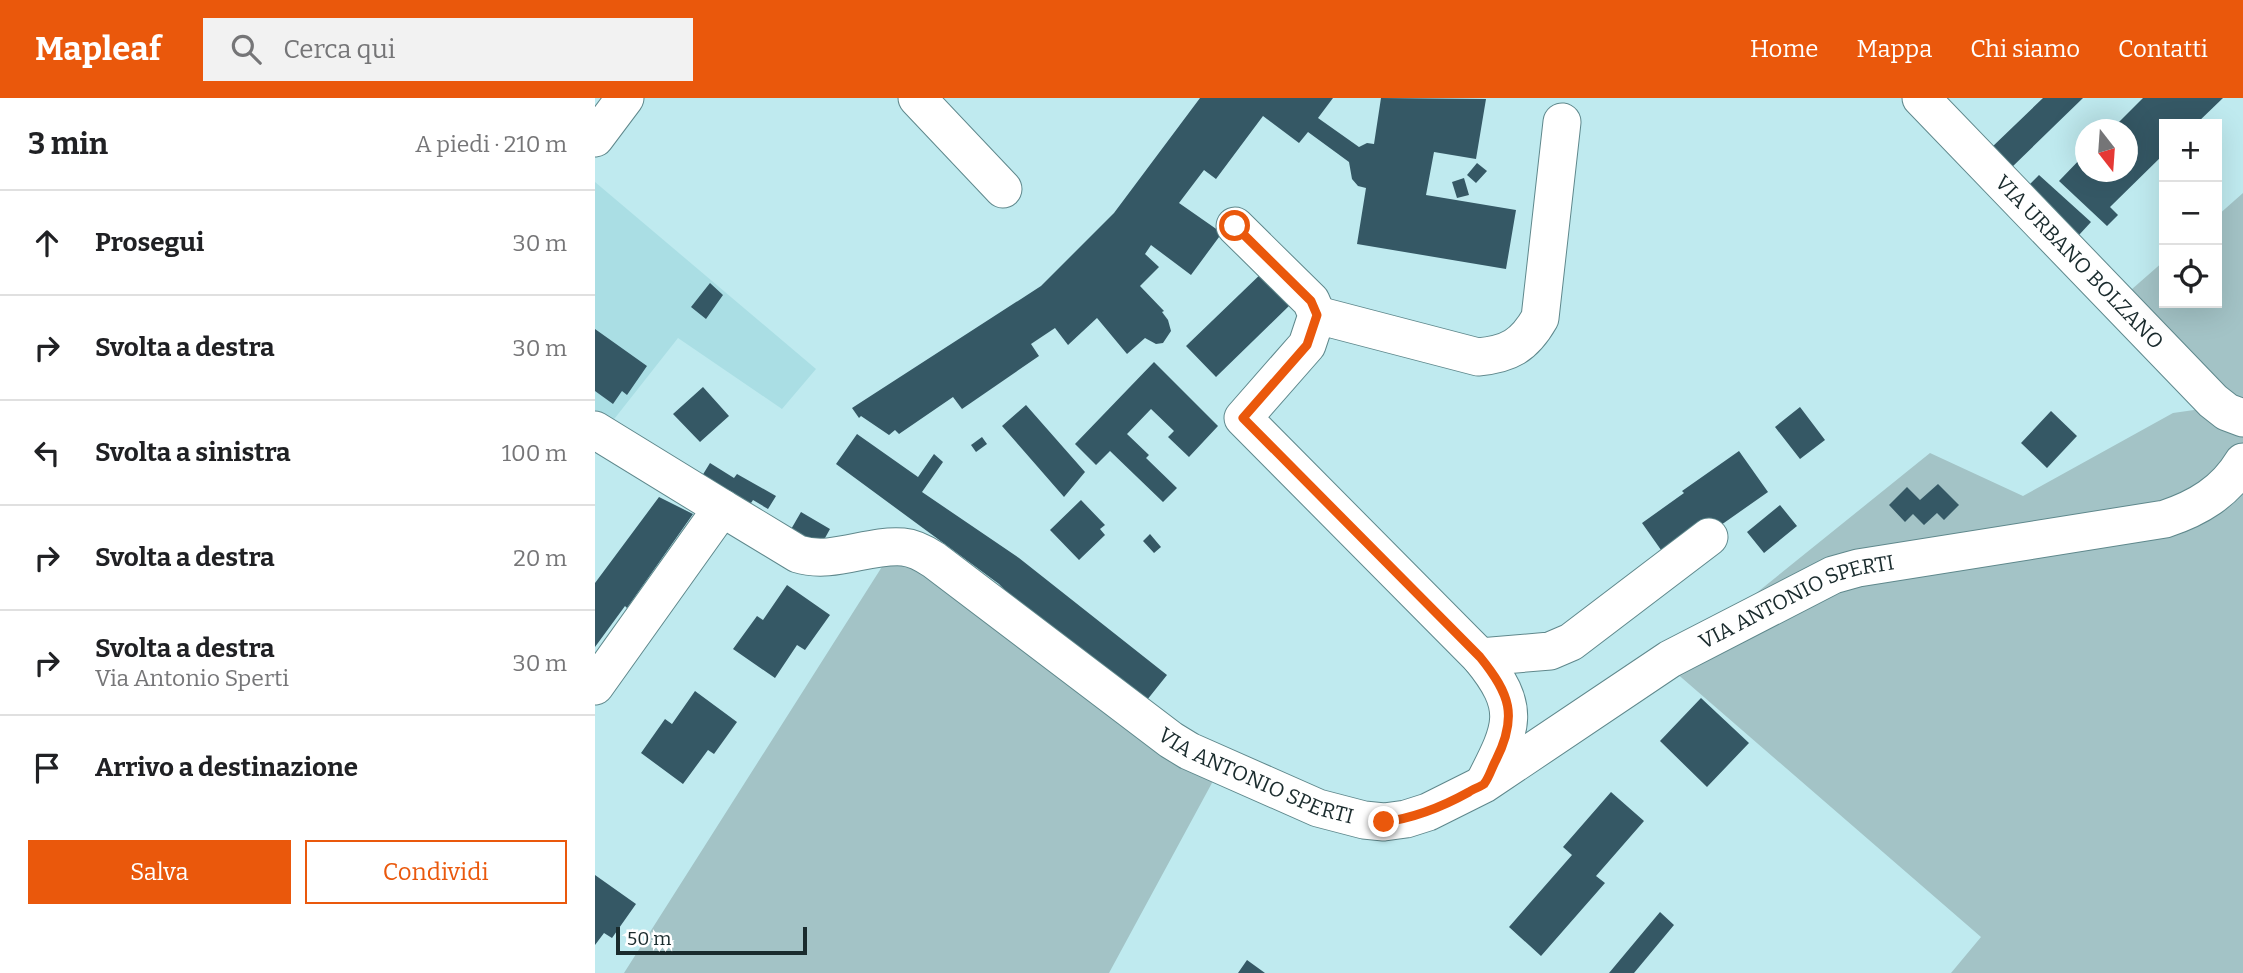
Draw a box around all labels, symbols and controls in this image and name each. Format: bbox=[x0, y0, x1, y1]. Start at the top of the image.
search box bbox=[203, 18, 693, 81]
text: Mapleaf bbox=[35, 29, 161, 69]
icon: search bbox=[227, 30, 265, 68]
text: Cerca qui bbox=[283, 34, 396, 65]
text: Home bbox=[1750, 35, 1818, 63]
text: Mappa bbox=[1856, 35, 1932, 63]
text: Chi siamo bbox=[1970, 35, 2080, 63]
text: Contatti bbox=[2118, 35, 2208, 63]
north arrow bbox=[2075, 119, 2138, 182]
map controls bbox=[2159, 119, 2222, 308]
button: + bbox=[2159, 119, 2222, 182]
text: 3 min bbox=[28, 126, 108, 162]
text: A piedi · 210 m bbox=[415, 130, 567, 158]
street label: VIA URBANO BOLZANO bbox=[1989, 170, 2169, 355]
button: − bbox=[2159, 182, 2222, 245]
route start bbox=[1219, 210, 1250, 241]
icon: ahead bbox=[28, 224, 66, 262]
text: Prosegui bbox=[95, 227, 204, 258]
text: 30 m bbox=[513, 229, 567, 257]
button: locate bbox=[2159, 245, 2222, 308]
icon: right bbox=[28, 329, 66, 367]
text: Svolta a destra bbox=[95, 332, 274, 363]
text: 30 m bbox=[513, 334, 567, 362]
icon: left bbox=[28, 434, 66, 472]
text: Svolta a sinistra bbox=[95, 437, 291, 468]
text: 100 m bbox=[502, 439, 567, 467]
icon: right bbox=[28, 539, 66, 577]
text: Svolta a destra bbox=[95, 542, 274, 573]
text: 20 m bbox=[513, 544, 567, 572]
street label: VIA ANTONIO SPERTI bbox=[1695, 549, 1896, 655]
text: Svolta a destra bbox=[95, 633, 274, 664]
icon: right bbox=[28, 644, 66, 682]
text: 30 m bbox=[513, 649, 567, 677]
text: Via Antonio Sperti bbox=[95, 664, 289, 692]
street label: VIA ANTONIO SPERTI bbox=[1153, 722, 1357, 830]
icon: arrive bbox=[28, 749, 66, 787]
text: Arrivo a destinazione bbox=[95, 752, 358, 783]
route end bbox=[1368, 806, 1399, 837]
button: Salva bbox=[28, 840, 291, 904]
button: Condividi bbox=[305, 840, 567, 904]
scale bar bbox=[616, 924, 807, 956]
text: 50 m bbox=[627, 927, 671, 950]

